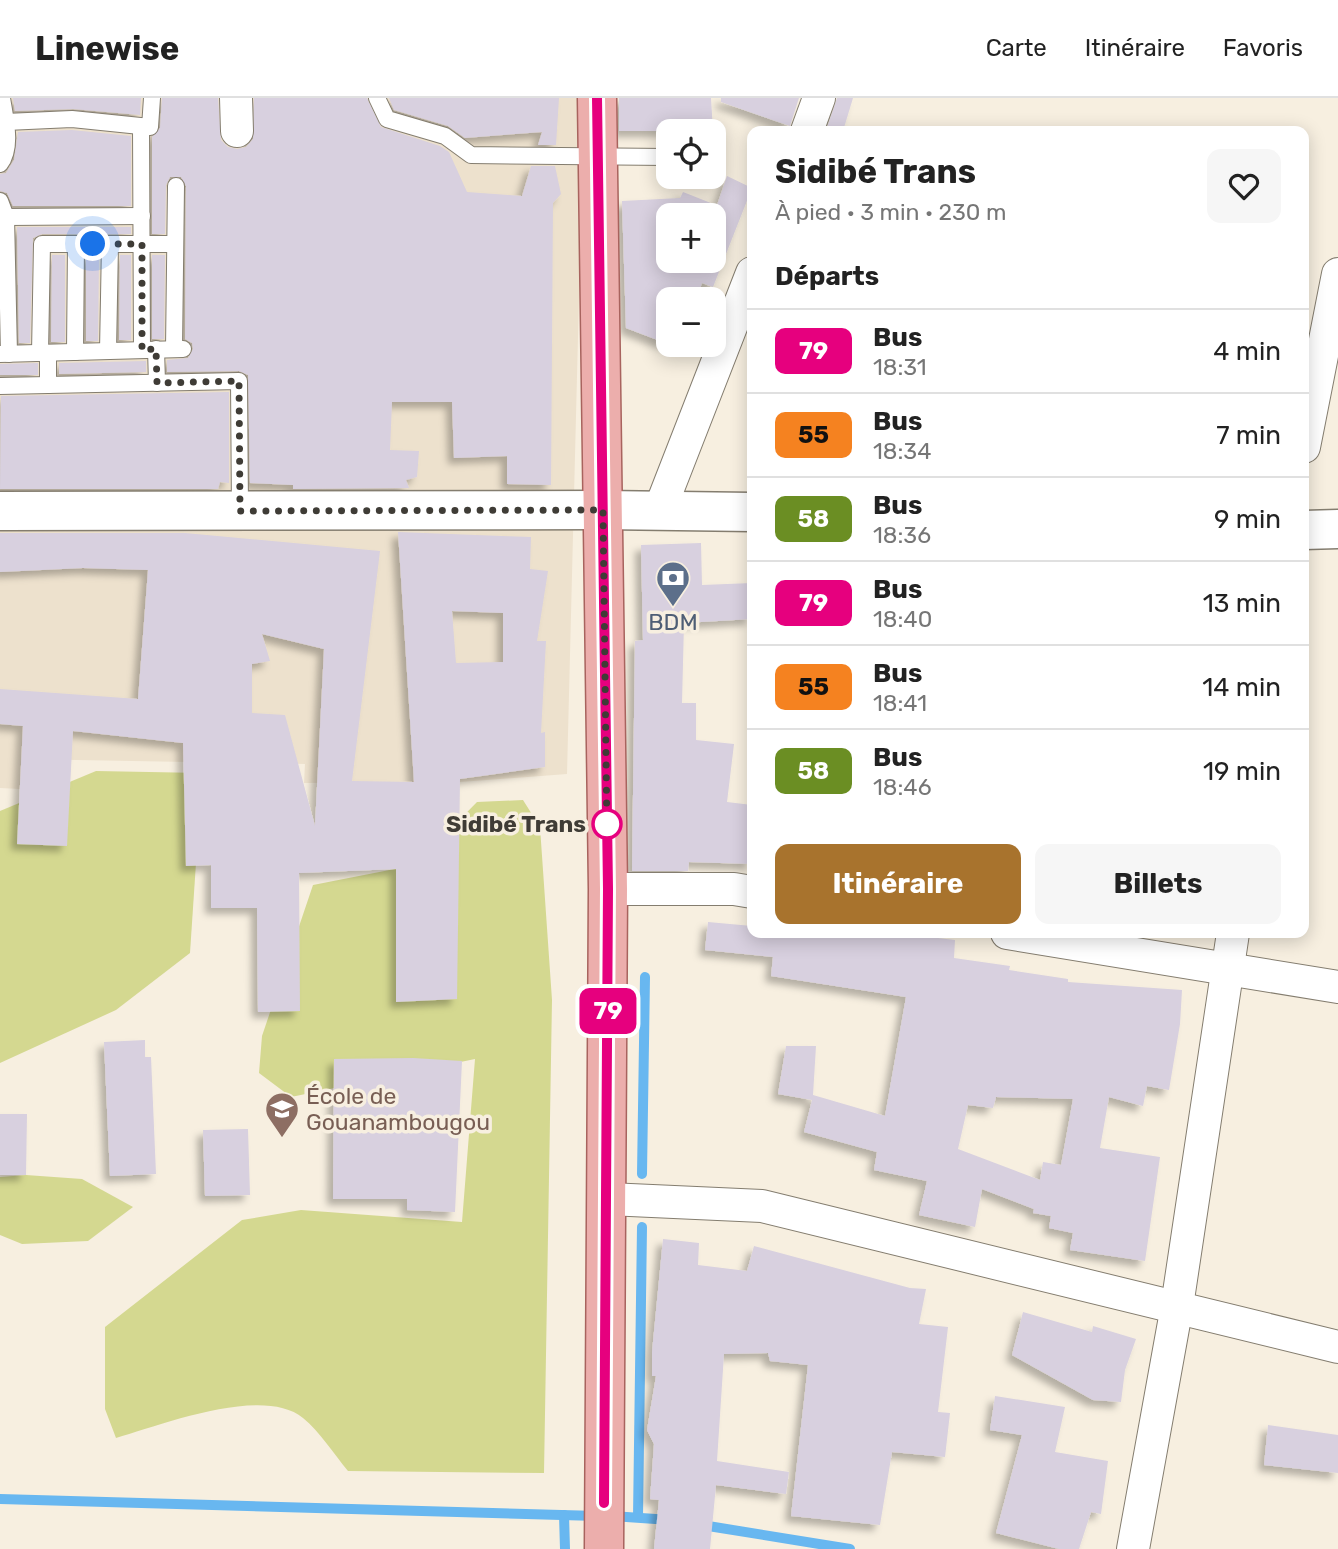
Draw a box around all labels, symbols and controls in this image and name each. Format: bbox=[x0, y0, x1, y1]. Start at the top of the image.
text: Linewise bbox=[35, 29, 179, 68]
text: Carte bbox=[986, 34, 1047, 62]
text: Itinéraire bbox=[1085, 34, 1185, 62]
text: Favoris bbox=[1223, 34, 1303, 62]
map controls bbox=[656, 119, 726, 357]
button: locate bbox=[656, 119, 726, 189]
button: heart bbox=[1207, 149, 1281, 223]
text: Sidibé Trans bbox=[775, 152, 976, 191]
text: À pied · 3 min · 230 m bbox=[775, 198, 1006, 226]
button: + bbox=[656, 203, 726, 273]
your location bbox=[75, 226, 110, 261]
text: Départs bbox=[775, 261, 879, 292]
button: − bbox=[656, 287, 726, 357]
text: Bus bbox=[873, 322, 922, 353]
text: 4 min bbox=[1213, 336, 1281, 367]
text: 79 bbox=[799, 337, 828, 365]
text: 18:31 bbox=[873, 353, 927, 381]
text: Bus bbox=[873, 406, 922, 437]
text: 7 min bbox=[1216, 420, 1281, 451]
text: 55 bbox=[798, 421, 829, 449]
text: 18:34 bbox=[873, 437, 931, 465]
text: Bus bbox=[873, 490, 922, 521]
text: 9 min bbox=[1214, 504, 1281, 535]
text: 58 bbox=[798, 505, 829, 533]
text: 18:36 bbox=[873, 521, 931, 549]
bank icon: BDM bbox=[654, 559, 692, 608]
text: Bus bbox=[873, 574, 922, 605]
text: 13 min bbox=[1203, 588, 1281, 619]
text: 79 bbox=[799, 589, 828, 617]
text: 18:40 bbox=[873, 605, 932, 633]
place label: BDM bbox=[648, 608, 698, 636]
text: Bus bbox=[873, 658, 922, 689]
text: 14 min bbox=[1202, 672, 1281, 703]
text: 55 bbox=[798, 673, 829, 701]
text: 18:41 bbox=[873, 689, 927, 717]
text: Bus bbox=[873, 742, 922, 773]
text: 19 min bbox=[1203, 756, 1281, 787]
text: 58 bbox=[798, 757, 829, 785]
text: 18:46 bbox=[873, 773, 932, 801]
marker: Sidibé Trans bbox=[592, 809, 622, 839]
place label: Sidibé Trans bbox=[446, 810, 586, 838]
button: Itinéraire bbox=[775, 844, 1021, 924]
button: Billets bbox=[1035, 844, 1281, 924]
line badge: 79 bbox=[576, 988, 640, 1034]
text: 79 bbox=[593, 997, 623, 1025]
place label: École de Gouanambougou bbox=[306, 1082, 490, 1136]
school or university icon: École de Gouanambougou bbox=[263, 1090, 301, 1139]

